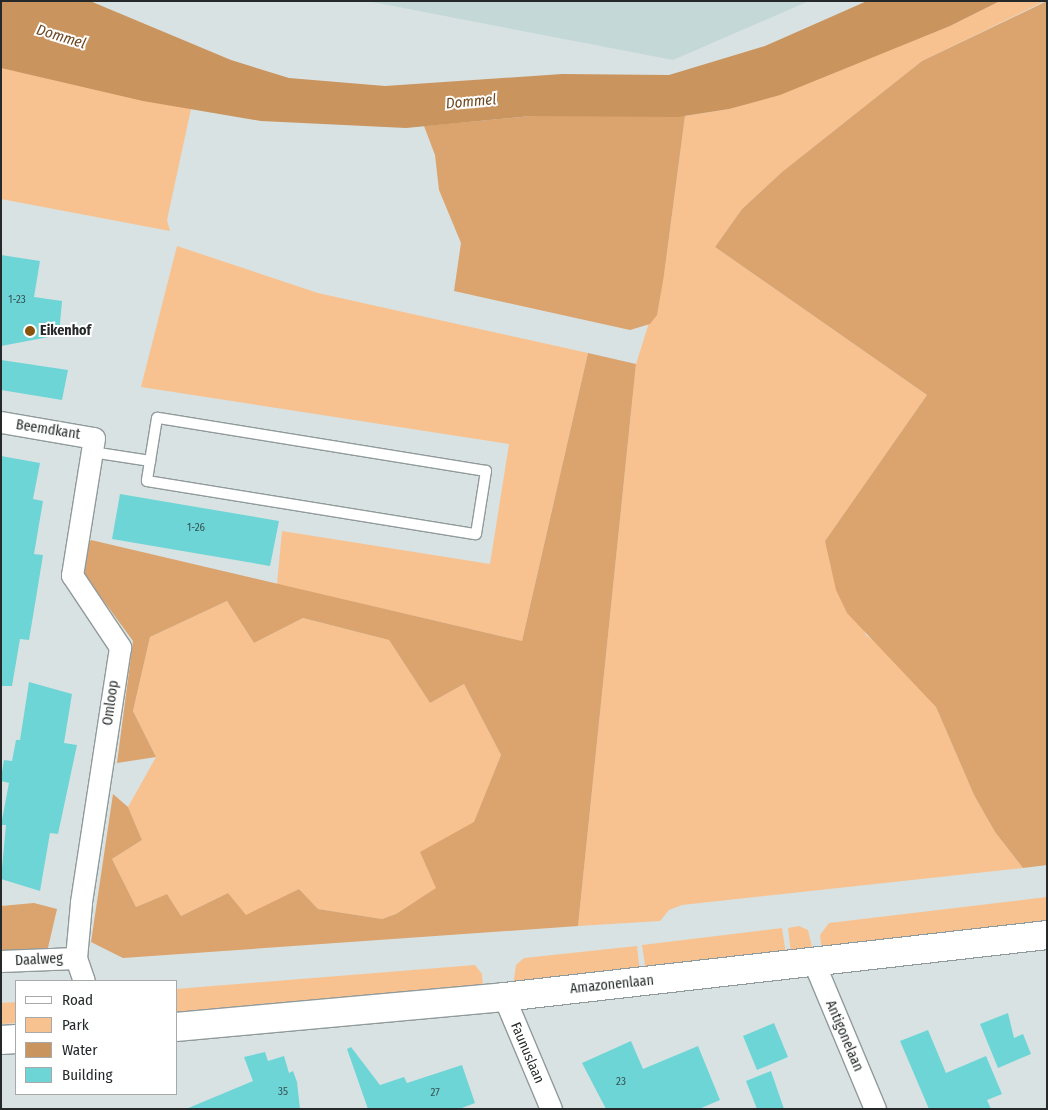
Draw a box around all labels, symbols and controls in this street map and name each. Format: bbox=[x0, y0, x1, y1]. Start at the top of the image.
water label: Dommel bbox=[34, 21, 88, 53]
water label: Dommel bbox=[445, 91, 497, 113]
house number: 1-23 bbox=[8, 293, 26, 307]
place label: Eikenhof bbox=[40, 323, 91, 339]
marker: Eikenhof bbox=[24, 325, 36, 337]
street label: Beemdkant bbox=[15, 417, 81, 443]
house number: 1-26 bbox=[187, 521, 205, 535]
street label: Omloop bbox=[100, 679, 122, 727]
street label: Daalweg bbox=[15, 950, 63, 970]
street label: Amazonenlaan bbox=[569, 972, 655, 998]
legend bbox=[15, 980, 178, 1095]
text: Road bbox=[62, 991, 93, 1009]
street label: Antigonelaan bbox=[822, 998, 866, 1074]
text: Park bbox=[62, 1016, 89, 1034]
street label: Faunuslaan bbox=[507, 1020, 547, 1086]
text: Water bbox=[62, 1041, 97, 1059]
text: Building bbox=[62, 1066, 113, 1084]
house number: 23 bbox=[616, 1075, 626, 1089]
house number: 35 bbox=[278, 1085, 288, 1099]
house number: 27 bbox=[430, 1086, 440, 1100]

